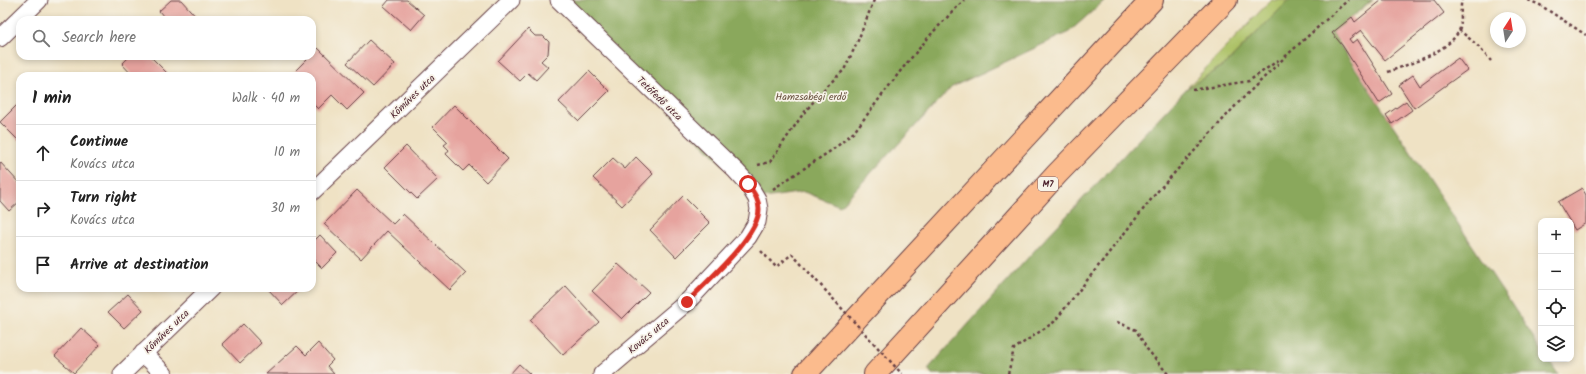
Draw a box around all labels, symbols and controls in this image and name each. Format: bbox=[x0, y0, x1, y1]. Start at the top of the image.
north arrow bbox=[1490, 12, 1526, 48]
search box bbox=[16, 16, 316, 60]
text: Search here bbox=[62, 26, 136, 50]
icon: search bbox=[30, 27, 52, 49]
street label: Kőműves utca bbox=[386, 71, 439, 123]
street label: Tetőfedő utca bbox=[633, 73, 686, 125]
text: 1 min bbox=[32, 85, 71, 112]
text: Walk · 40 m bbox=[232, 88, 300, 109]
park label: Hamzsabégi erdő bbox=[776, 89, 848, 105]
text: Continue bbox=[70, 130, 128, 154]
icon: ahead bbox=[32, 142, 54, 164]
text: 10 m bbox=[274, 142, 300, 163]
text: Kovács utca bbox=[70, 154, 135, 175]
route start bbox=[739, 175, 757, 193]
road number: M7 bbox=[1038, 177, 1058, 191]
text: Turn right bbox=[70, 186, 137, 210]
icon: right bbox=[32, 198, 54, 220]
text: 30 m bbox=[271, 198, 300, 219]
text: Kovács utca bbox=[70, 210, 135, 231]
map controls bbox=[1538, 218, 1574, 362]
button: + bbox=[1538, 218, 1574, 254]
text: Arrive at destination bbox=[70, 253, 209, 277]
icon: arrive bbox=[32, 254, 54, 276]
button: − bbox=[1538, 254, 1574, 290]
button: locate bbox=[1538, 290, 1574, 326]
route end bbox=[678, 293, 696, 311]
street label: Kőműves utca bbox=[140, 306, 193, 358]
street label: Kovács utca bbox=[624, 313, 673, 358]
button: layers bbox=[1538, 326, 1574, 362]

